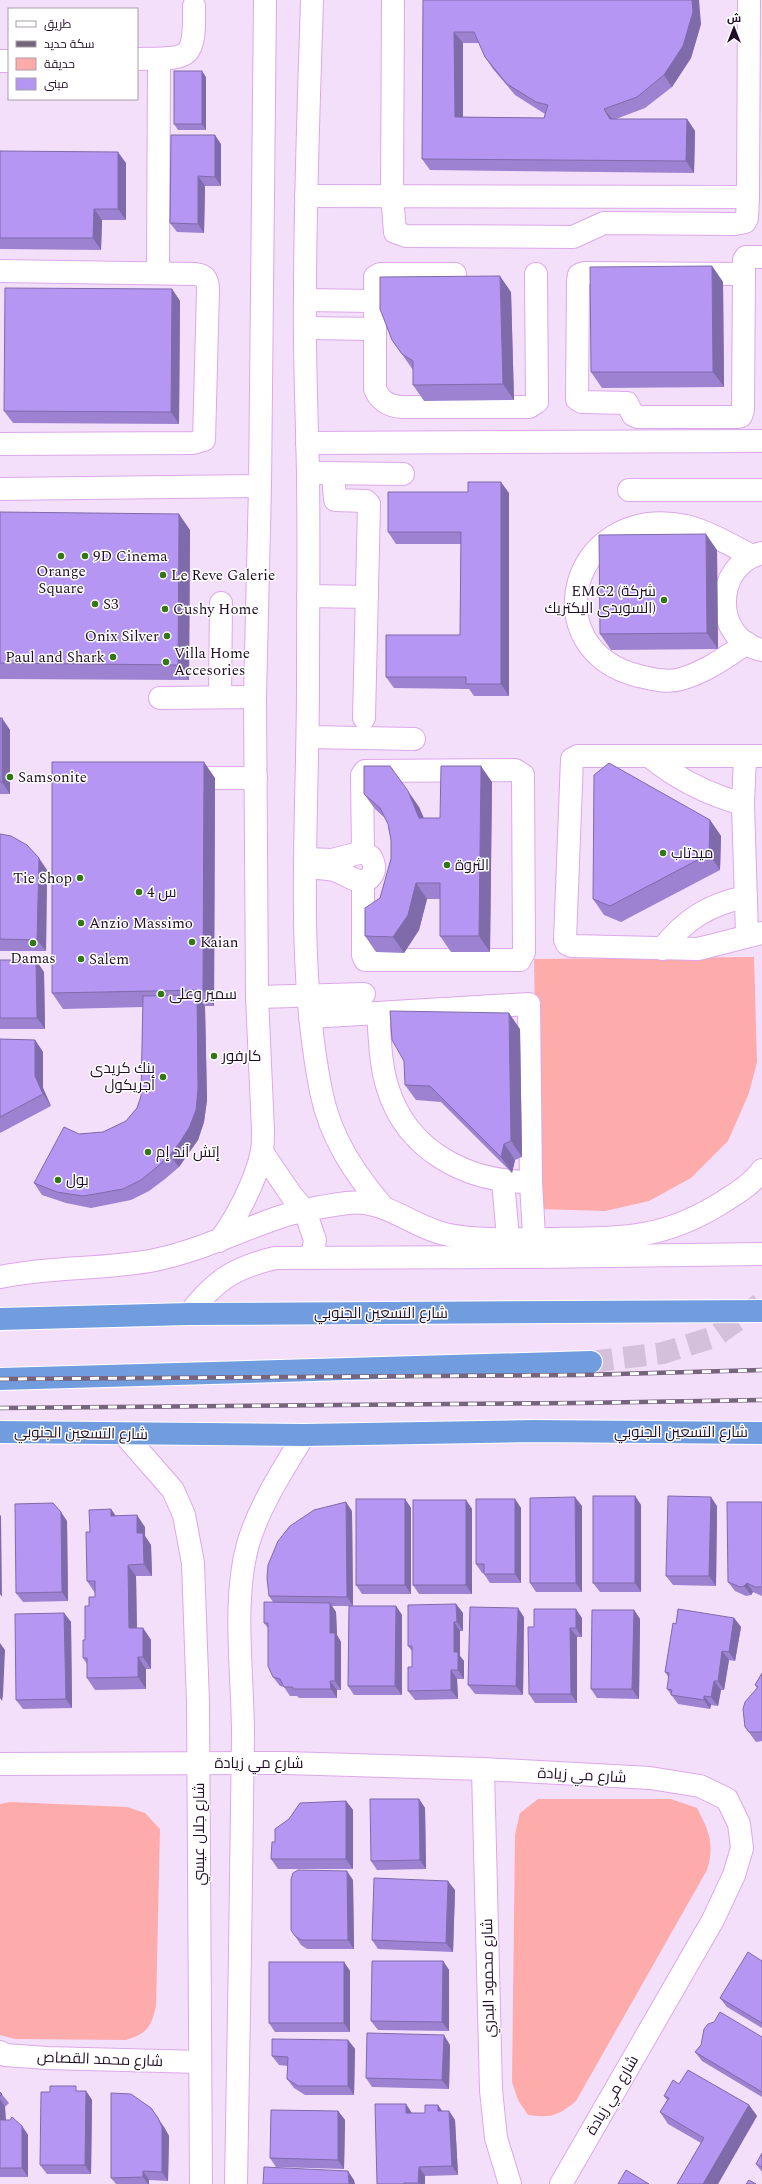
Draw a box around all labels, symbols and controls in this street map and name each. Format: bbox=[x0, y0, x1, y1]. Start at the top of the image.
legend bbox=[8, 8, 138, 100]
north arrow bbox=[714, 8, 754, 48]
text: ش bbox=[727, 10, 741, 27]
text: طريق bbox=[44, 15, 72, 34]
text: سكة حديد bbox=[44, 35, 95, 54]
text: حديقة bbox=[44, 55, 75, 74]
text: مبنى bbox=[44, 75, 69, 94]
place label: 9D Cinema bbox=[93, 545, 168, 568]
marker: Orange Square bbox=[56, 551, 66, 561]
marker: 9D Cinema bbox=[80, 551, 90, 561]
place label: Orange Square bbox=[36, 560, 86, 600]
place label: Le Reve Galerie bbox=[171, 564, 275, 587]
marker: Le Reve Galerie bbox=[158, 570, 168, 580]
place label: EMC2 (شركة السويدى اليكتريك) bbox=[544, 580, 656, 620]
place label: S3 bbox=[103, 593, 119, 616]
marker: EMC2 (شركة السويدى اليكتريك) bbox=[659, 595, 669, 605]
place label: Cushy Home bbox=[173, 598, 259, 621]
marker: S3 bbox=[90, 599, 100, 609]
marker: Cushy Home bbox=[160, 604, 170, 614]
place label: Onix Silver bbox=[85, 625, 159, 648]
marker: Onix Silver bbox=[162, 631, 172, 641]
place label: Villa Home Accesories bbox=[174, 642, 250, 682]
place label: Paul and Shark bbox=[5, 646, 105, 669]
marker: Paul and Shark bbox=[108, 652, 118, 662]
marker: Villa Home Accesories bbox=[161, 657, 171, 667]
place label: Samsonite bbox=[18, 766, 87, 789]
marker: Samsonite bbox=[5, 772, 15, 782]
place label: ميدتاب bbox=[671, 842, 713, 865]
marker: ميدتاب bbox=[658, 848, 668, 858]
place label: الثروة bbox=[455, 854, 489, 877]
marker: الثروة bbox=[442, 860, 452, 870]
place label: Tie Shop bbox=[13, 867, 72, 890]
marker: Tie Shop bbox=[75, 873, 85, 883]
place label: س 4 bbox=[147, 881, 176, 904]
marker: س 4 bbox=[134, 887, 144, 897]
place label: Anzio Massimo bbox=[89, 912, 193, 935]
marker: Anzio Massimo bbox=[76, 918, 86, 928]
place label: Kaian bbox=[200, 931, 239, 954]
marker: Kaian bbox=[187, 937, 197, 947]
marker: Damas bbox=[28, 938, 38, 948]
place label: Damas bbox=[10, 947, 56, 970]
place label: Salem bbox=[89, 948, 129, 971]
marker: Salem bbox=[76, 954, 86, 964]
place label: سمير وعلى bbox=[169, 983, 237, 1006]
marker: سمير وعلى bbox=[156, 989, 166, 999]
place label: كارفور bbox=[221, 1045, 261, 1068]
marker: كارفور bbox=[209, 1051, 219, 1061]
place label: بنك كريدى أجريكول bbox=[90, 1057, 155, 1097]
marker: بنك كريدى أجريكول bbox=[158, 1072, 168, 1082]
place label: إتش آند إم bbox=[156, 1141, 220, 1164]
marker: إتش آند إم bbox=[143, 1147, 153, 1157]
place label: بول bbox=[66, 1169, 89, 1192]
marker: بول bbox=[53, 1175, 63, 1185]
street label: شارع التسعين الجنوبي bbox=[314, 1302, 448, 1325]
street label: شارع التسعين الجنوبي bbox=[14, 1421, 148, 1446]
street label: شارع التسعين الجنوبي bbox=[614, 1421, 748, 1444]
street label: شارع مي زيادة bbox=[214, 1752, 304, 1775]
street label: شارع مي زيادة bbox=[537, 1762, 627, 1789]
street label: شارع جلال عيسي bbox=[188, 1783, 211, 1885]
street label: شارع محمود البدري bbox=[476, 1918, 501, 2038]
street label: شارع محمد القصاص bbox=[37, 2046, 163, 2073]
street label: شارع مي زيادة bbox=[580, 2051, 645, 2140]

